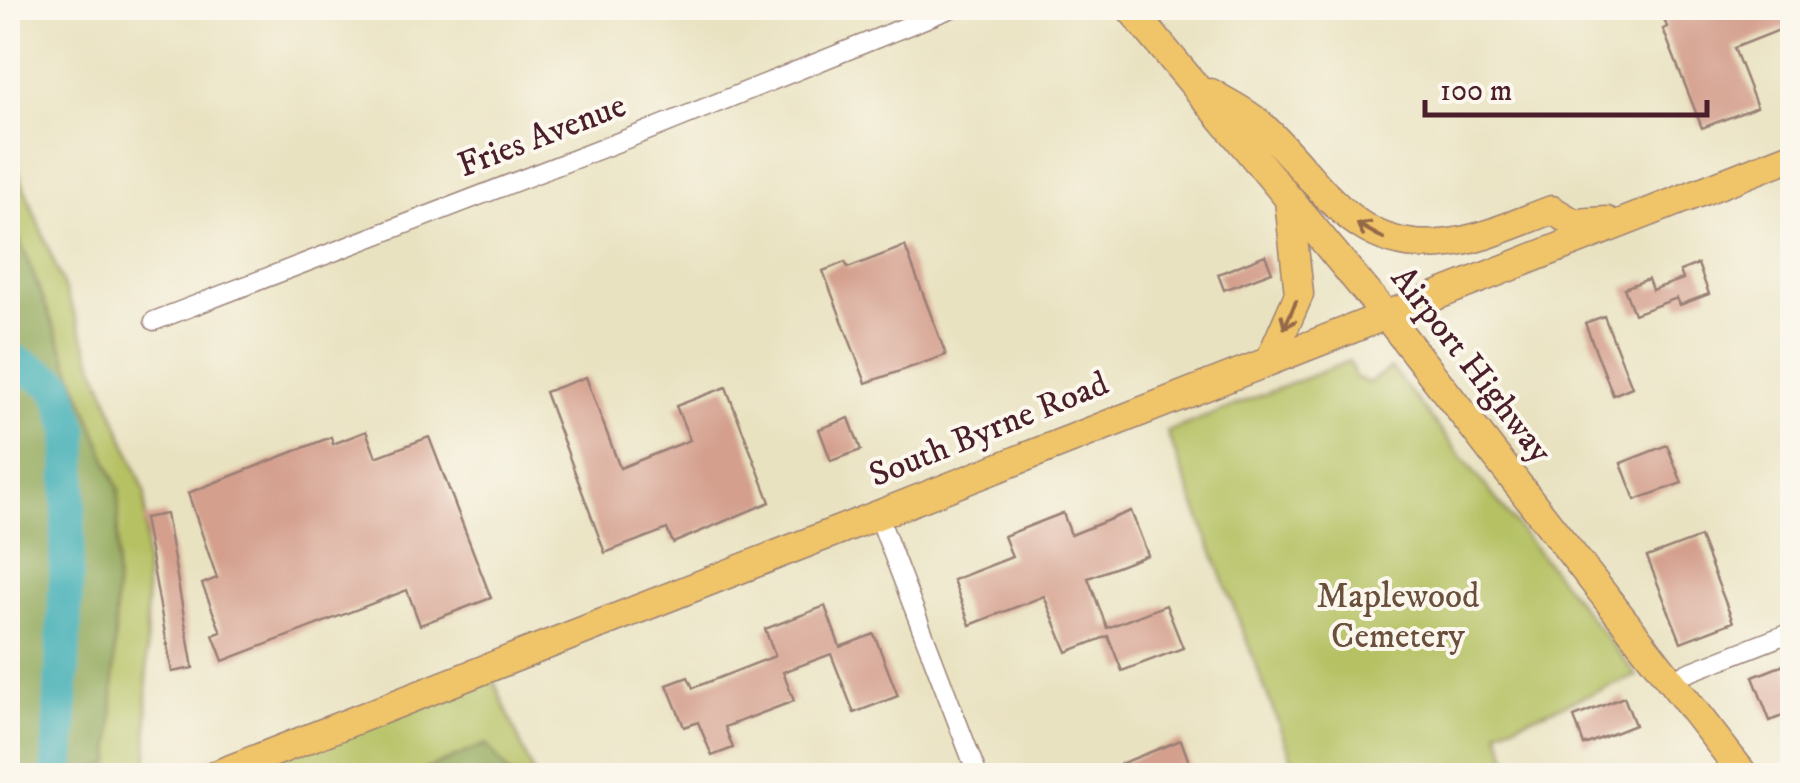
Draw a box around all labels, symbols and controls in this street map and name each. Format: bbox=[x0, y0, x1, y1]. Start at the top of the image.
scale bar bbox=[1425, 55, 1708, 117]
text: 100 m bbox=[1440, 73, 1512, 110]
street label: Fries Avenue bbox=[452, 84, 632, 188]
one-way arrow bbox=[1356, 220, 1386, 240]
street label: Airport Highway bbox=[1380, 258, 1562, 473]
one-way arrow bbox=[1280, 300, 1299, 330]
street label: South Byrne Road bbox=[863, 362, 1115, 498]
park label: Maplewood Cemetery bbox=[1317, 575, 1480, 659]

